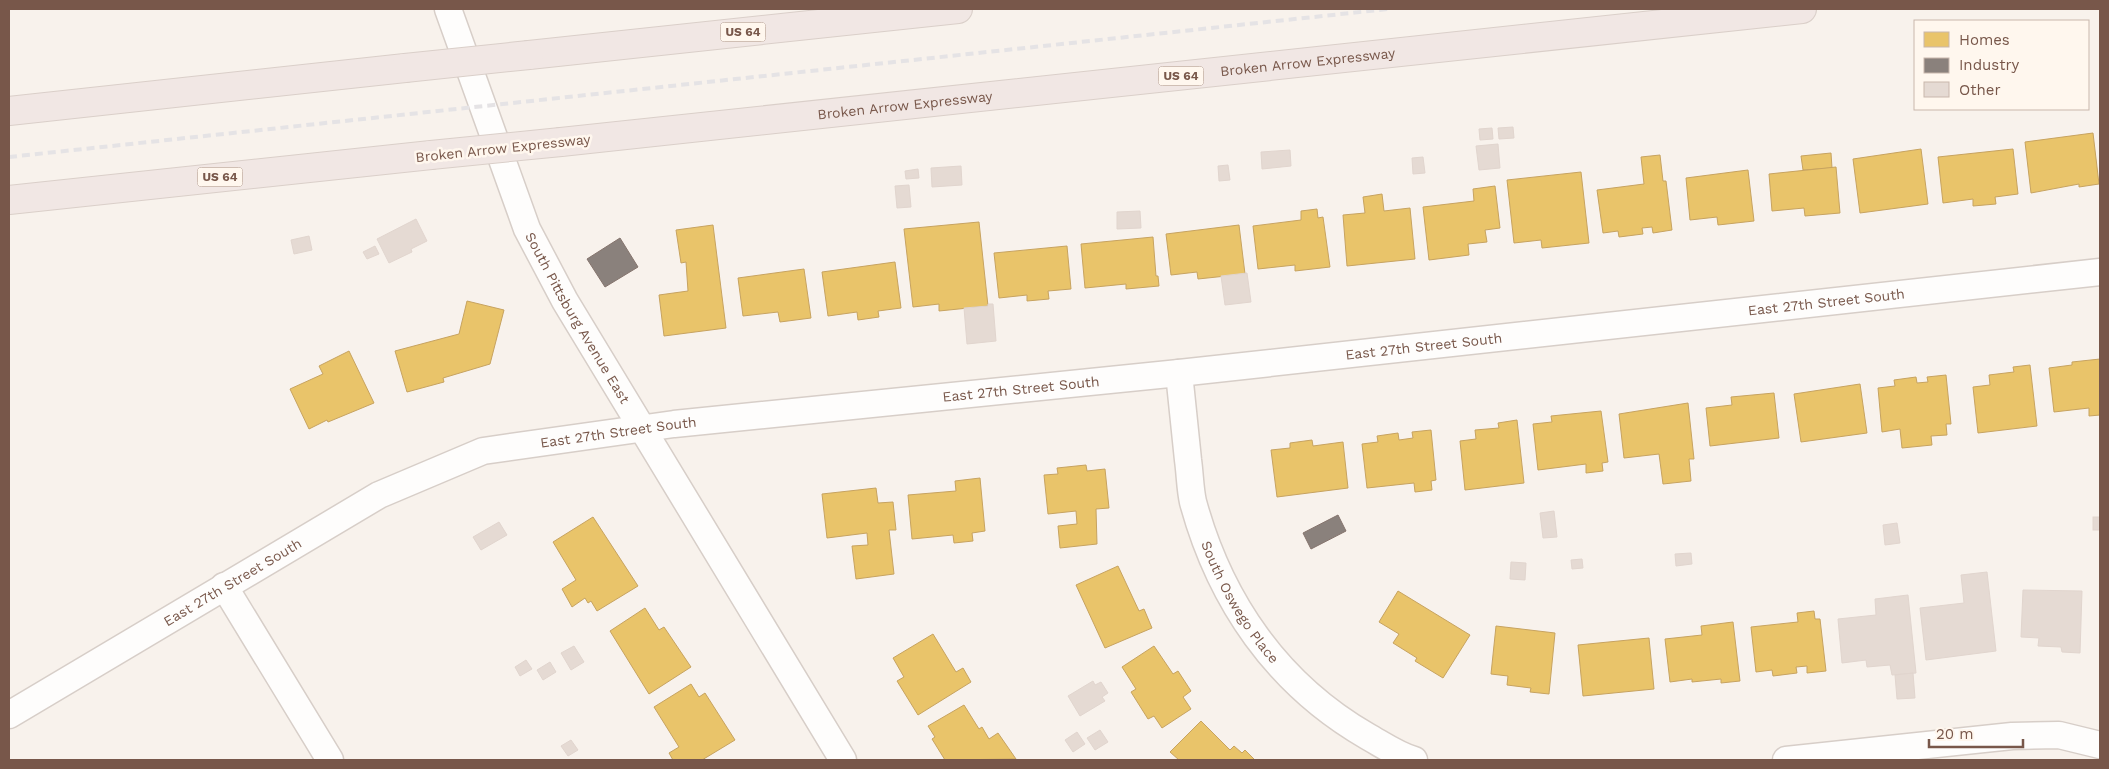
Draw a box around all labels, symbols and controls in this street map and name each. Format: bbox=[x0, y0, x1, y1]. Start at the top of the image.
legend bbox=[1914, 20, 2089, 110]
road number: US 64 bbox=[720, 22, 766, 42]
text: Homes bbox=[1959, 31, 2010, 49]
street label: Broken Arrow Expressway bbox=[1219, 45, 1397, 79]
text: Industry bbox=[1959, 56, 2020, 74]
road number: US 64 bbox=[1158, 66, 1204, 85]
text: Other bbox=[1959, 81, 2001, 99]
street label: Broken Arrow Expressway bbox=[817, 88, 994, 122]
street label: Broken Arrow Expressway bbox=[415, 131, 592, 165]
road number: US 64 bbox=[198, 168, 242, 186]
street label: South Pittsburg Avenue East bbox=[522, 230, 633, 406]
street label: East 27th Street South bbox=[1747, 285, 1905, 319]
street label: East 27th Street South bbox=[1344, 330, 1503, 363]
street label: East 27th Street South bbox=[942, 373, 1100, 405]
street label: East 27th Street South bbox=[539, 414, 697, 451]
street label: East 27th Street South bbox=[161, 535, 304, 629]
street label: South Oswego Place bbox=[1198, 539, 1282, 666]
scale bar bbox=[1929, 716, 2023, 748]
text: 20 m bbox=[1936, 725, 1974, 743]

